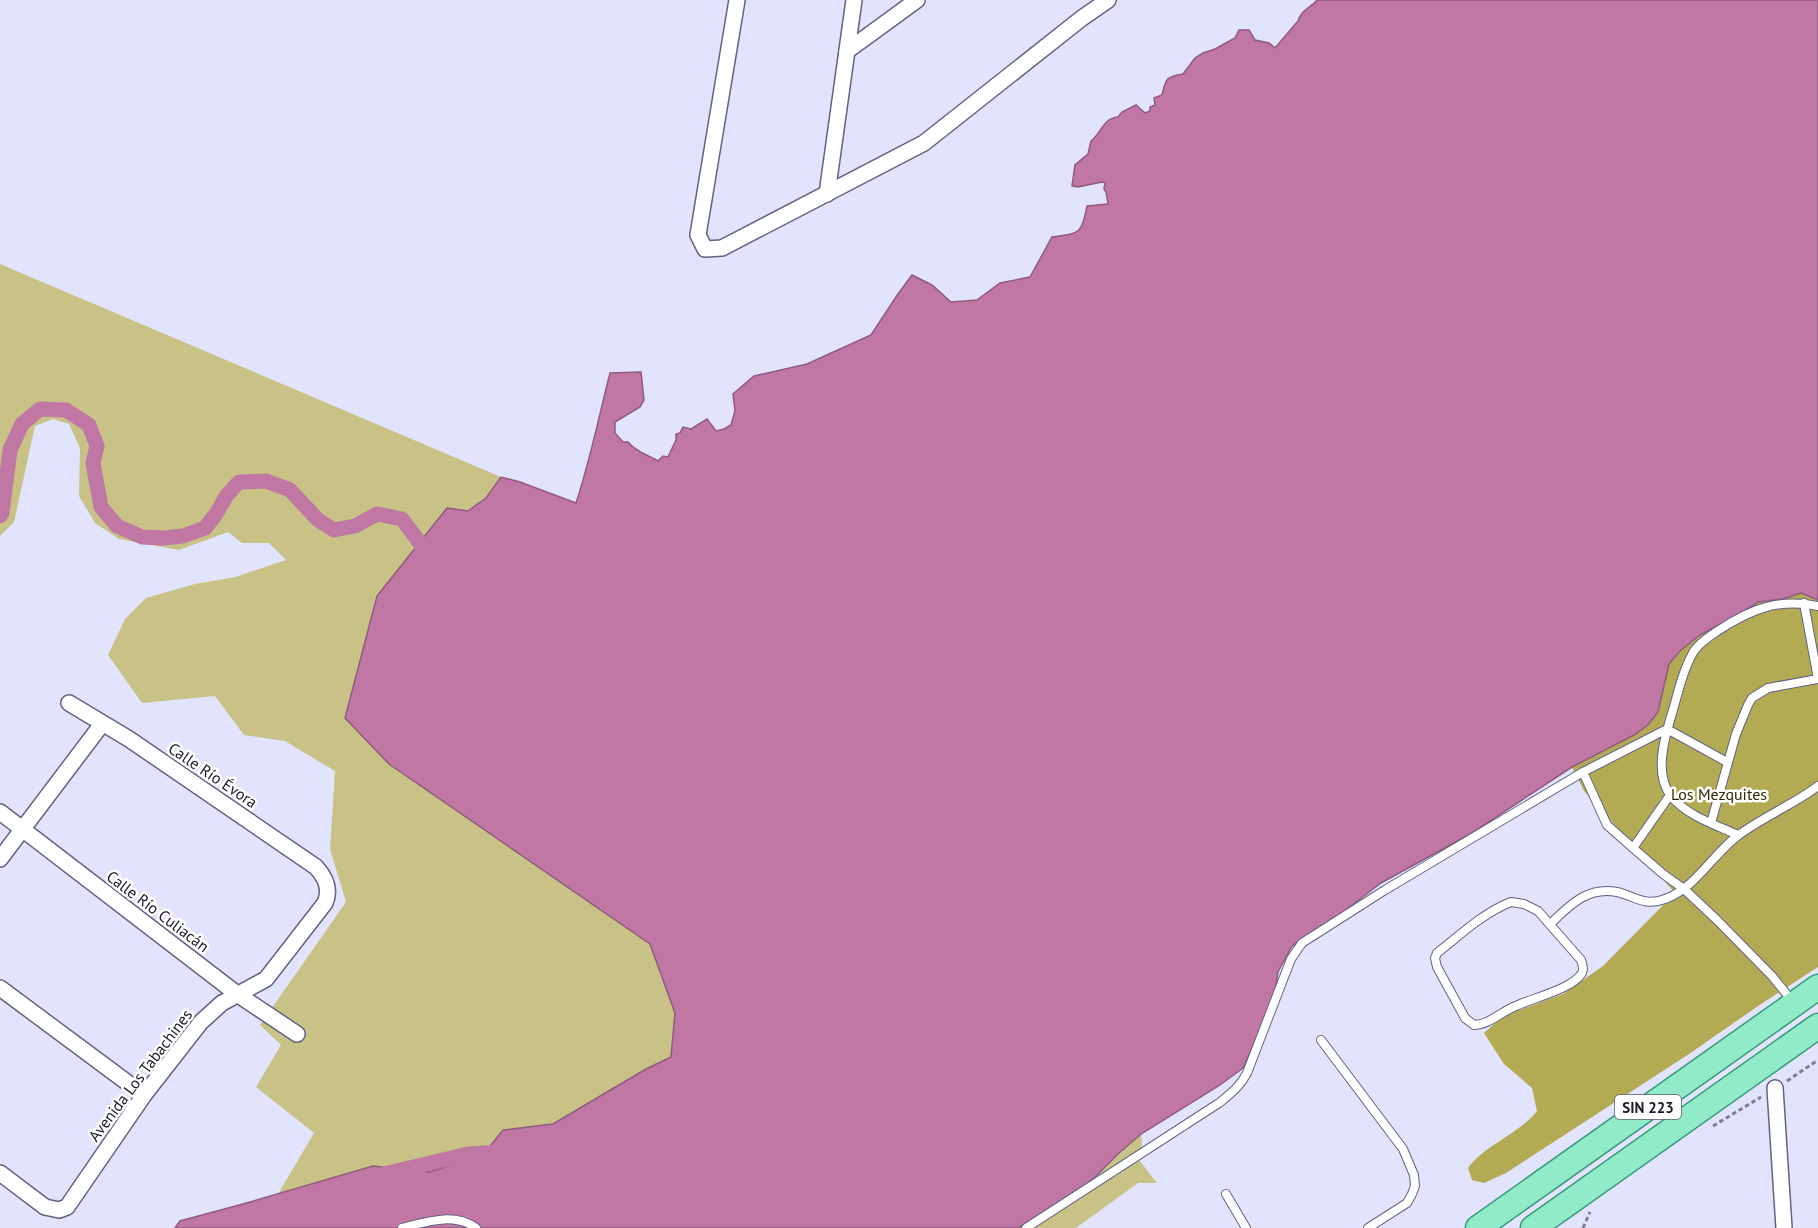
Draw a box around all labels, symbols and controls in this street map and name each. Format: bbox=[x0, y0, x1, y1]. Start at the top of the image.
street label: Calle Río Évora bbox=[165, 738, 261, 812]
park label: Los Mezquites bbox=[1671, 784, 1767, 804]
street label: Calle Río Culiacán bbox=[103, 866, 213, 956]
street label: Avenida Los Tabachines bbox=[84, 1005, 196, 1145]
road number: SIN 223 bbox=[1615, 1095, 1681, 1119]

